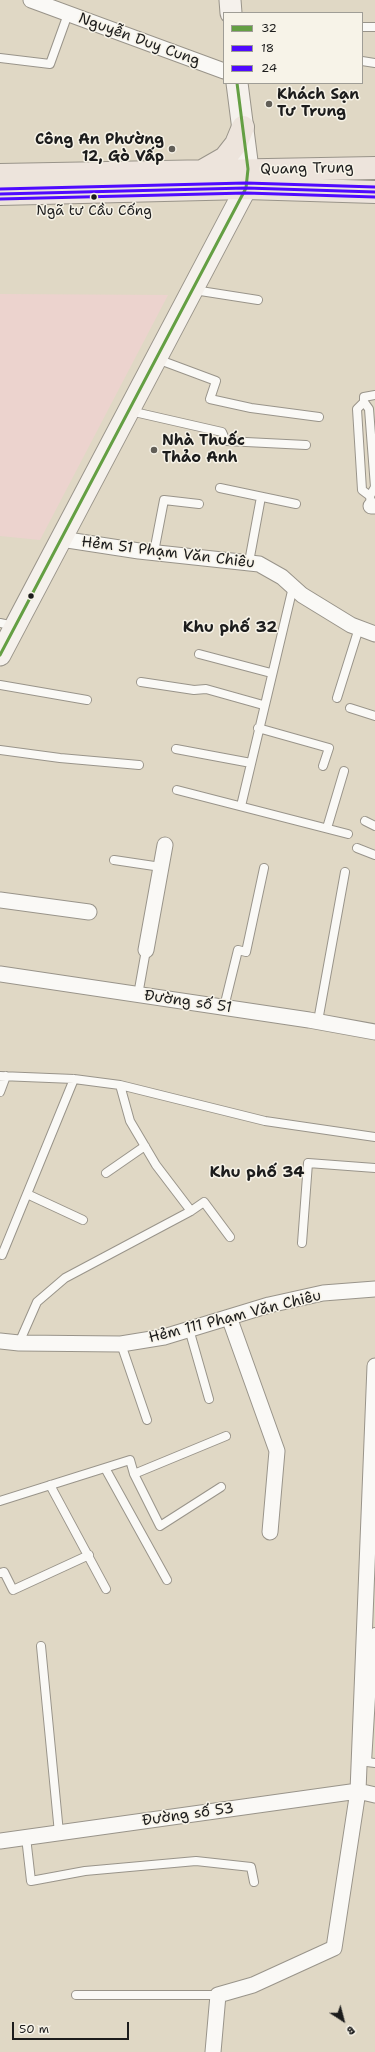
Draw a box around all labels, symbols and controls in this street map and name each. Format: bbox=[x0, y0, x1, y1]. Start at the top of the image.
street label: Nguyễn Duy Cung bbox=[76, 10, 202, 70]
legend bbox=[223, 12, 363, 84]
text: 32 bbox=[261, 20, 277, 36]
text: 18 bbox=[261, 40, 274, 56]
text: 24 bbox=[261, 60, 277, 76]
place label: Khách Sạn Tư Trung bbox=[277, 86, 359, 121]
marker: Khách Sạn Tư Trung bbox=[264, 99, 274, 109]
place label: Công An Phường 12, Gò Vấp bbox=[35, 131, 164, 166]
marker: Công An Phường 12, Gò Vấp bbox=[167, 144, 177, 154]
street label: Quang Trung bbox=[260, 159, 354, 179]
marker: Ngã tư Cầu Cống bbox=[89, 192, 99, 202]
place label: Ngã tư Cầu Cống bbox=[36, 203, 152, 219]
place label: Nhà Thuốc Thảo Anh bbox=[162, 432, 245, 467]
marker: Nhà Thuốc Thảo Anh bbox=[149, 445, 159, 455]
street label: Hẻm 51 Phạm Văn Chiêu bbox=[80, 533, 256, 573]
unlabelled marker bbox=[26, 591, 36, 601]
district label: Khu phố 32 bbox=[183, 618, 277, 638]
street label: Đường số 51 bbox=[143, 987, 233, 1017]
district label: Khu phố 34 bbox=[209, 1163, 305, 1183]
street label: Hẻm 111 Phạm Văn Chiêu bbox=[147, 1287, 323, 1347]
street label: Đường số 53 bbox=[141, 1800, 235, 1830]
north arrow bbox=[323, 2000, 363, 2040]
scale bar bbox=[14, 2014, 131, 2040]
text: 50 m bbox=[19, 2021, 49, 2037]
text: B bbox=[343, 2022, 358, 2038]

